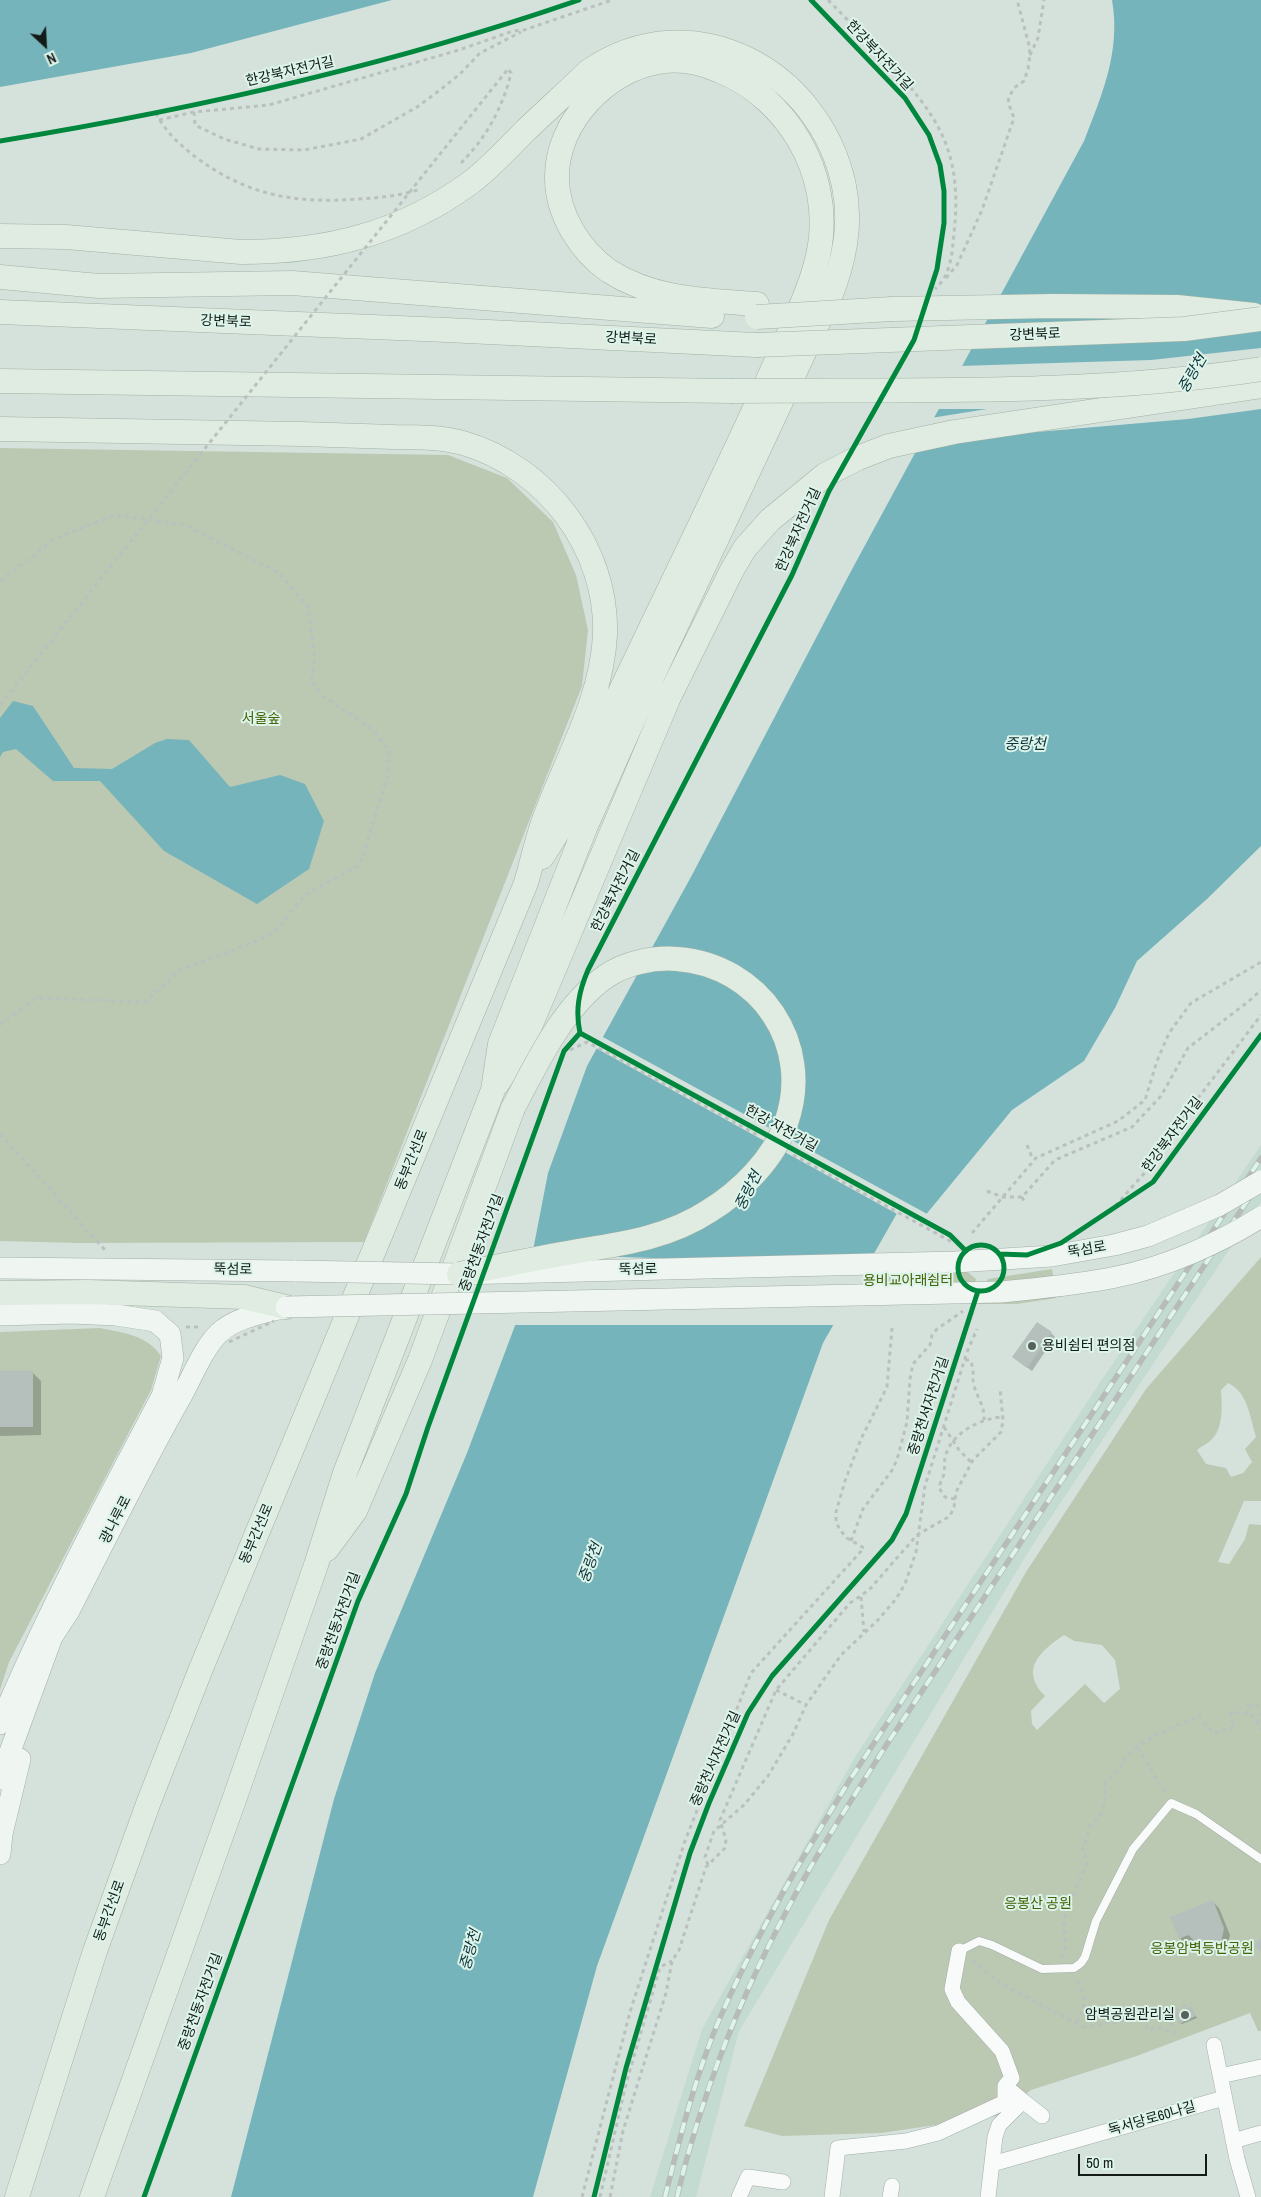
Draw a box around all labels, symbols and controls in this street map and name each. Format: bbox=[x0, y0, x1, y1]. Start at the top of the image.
street label: 한강북자전거길 bbox=[842, 17, 916, 95]
north arrow bbox=[20, 20, 70, 70]
text: N bbox=[44, 49, 59, 69]
street label: 한강북자전거길 bbox=[244, 54, 336, 90]
street label: 강변북로 bbox=[200, 313, 252, 331]
street label: 강변북로 bbox=[1009, 326, 1061, 344]
street label: 강변북로 bbox=[605, 329, 657, 349]
water label: 중랑천 bbox=[1175, 352, 1211, 396]
street label: 한강북자전거길 bbox=[773, 485, 825, 575]
park label: 서울숲 bbox=[242, 711, 280, 727]
water label: 중랑천 bbox=[1004, 736, 1046, 754]
street label: 한강북자전거길 bbox=[588, 847, 644, 935]
street label: 한강북자전거길 bbox=[1139, 1094, 1207, 1176]
street label: 한강 자전거길 bbox=[742, 1102, 820, 1156]
street label: 동부간선로 bbox=[392, 1127, 432, 1193]
water label: 중랑천 bbox=[732, 1168, 766, 1214]
street label: 중랑천동자전거길 bbox=[456, 1192, 508, 1294]
street label: 뚝섬로 bbox=[1067, 1238, 1107, 1262]
street label: 뚝섬로 bbox=[214, 1261, 252, 1279]
street label: 뚝섬로 bbox=[619, 1261, 657, 1279]
park label: 용비교아래쉼터 bbox=[863, 1273, 953, 1289]
place label: 용비쉼터 편의점 bbox=[1042, 1338, 1135, 1354]
marker: 용비쉼터 편의점 bbox=[1026, 1340, 1038, 1352]
street label: 중랑천서자전거길 bbox=[905, 1354, 953, 1458]
street label: 광나루로 bbox=[97, 1493, 135, 1547]
street label: 동부간선로 bbox=[237, 1501, 277, 1567]
water label: 중랑천 bbox=[575, 1540, 607, 1586]
street label: 중랑천동자전거길 bbox=[313, 1570, 365, 1672]
street label: 중랑천서자전거길 bbox=[687, 1709, 745, 1809]
street label: 동부간선로 bbox=[91, 1878, 129, 1944]
park label: 응봉산 공원 bbox=[1004, 1896, 1072, 1912]
water label: 중랑천 bbox=[457, 1928, 485, 1972]
park label: 응봉암벽등반공원 bbox=[1150, 1941, 1254, 1957]
street label: 중랑천동자전거길 bbox=[175, 1951, 227, 2053]
place label: 암벽공원관리실 bbox=[1085, 2007, 1175, 2023]
marker: 암벽공원관리실 bbox=[1179, 2009, 1191, 2021]
street label: 독서당로60나길 bbox=[1106, 2099, 1198, 2139]
scale bar bbox=[1081, 2144, 1210, 2176]
text: 50 m bbox=[1086, 2152, 1113, 2173]

